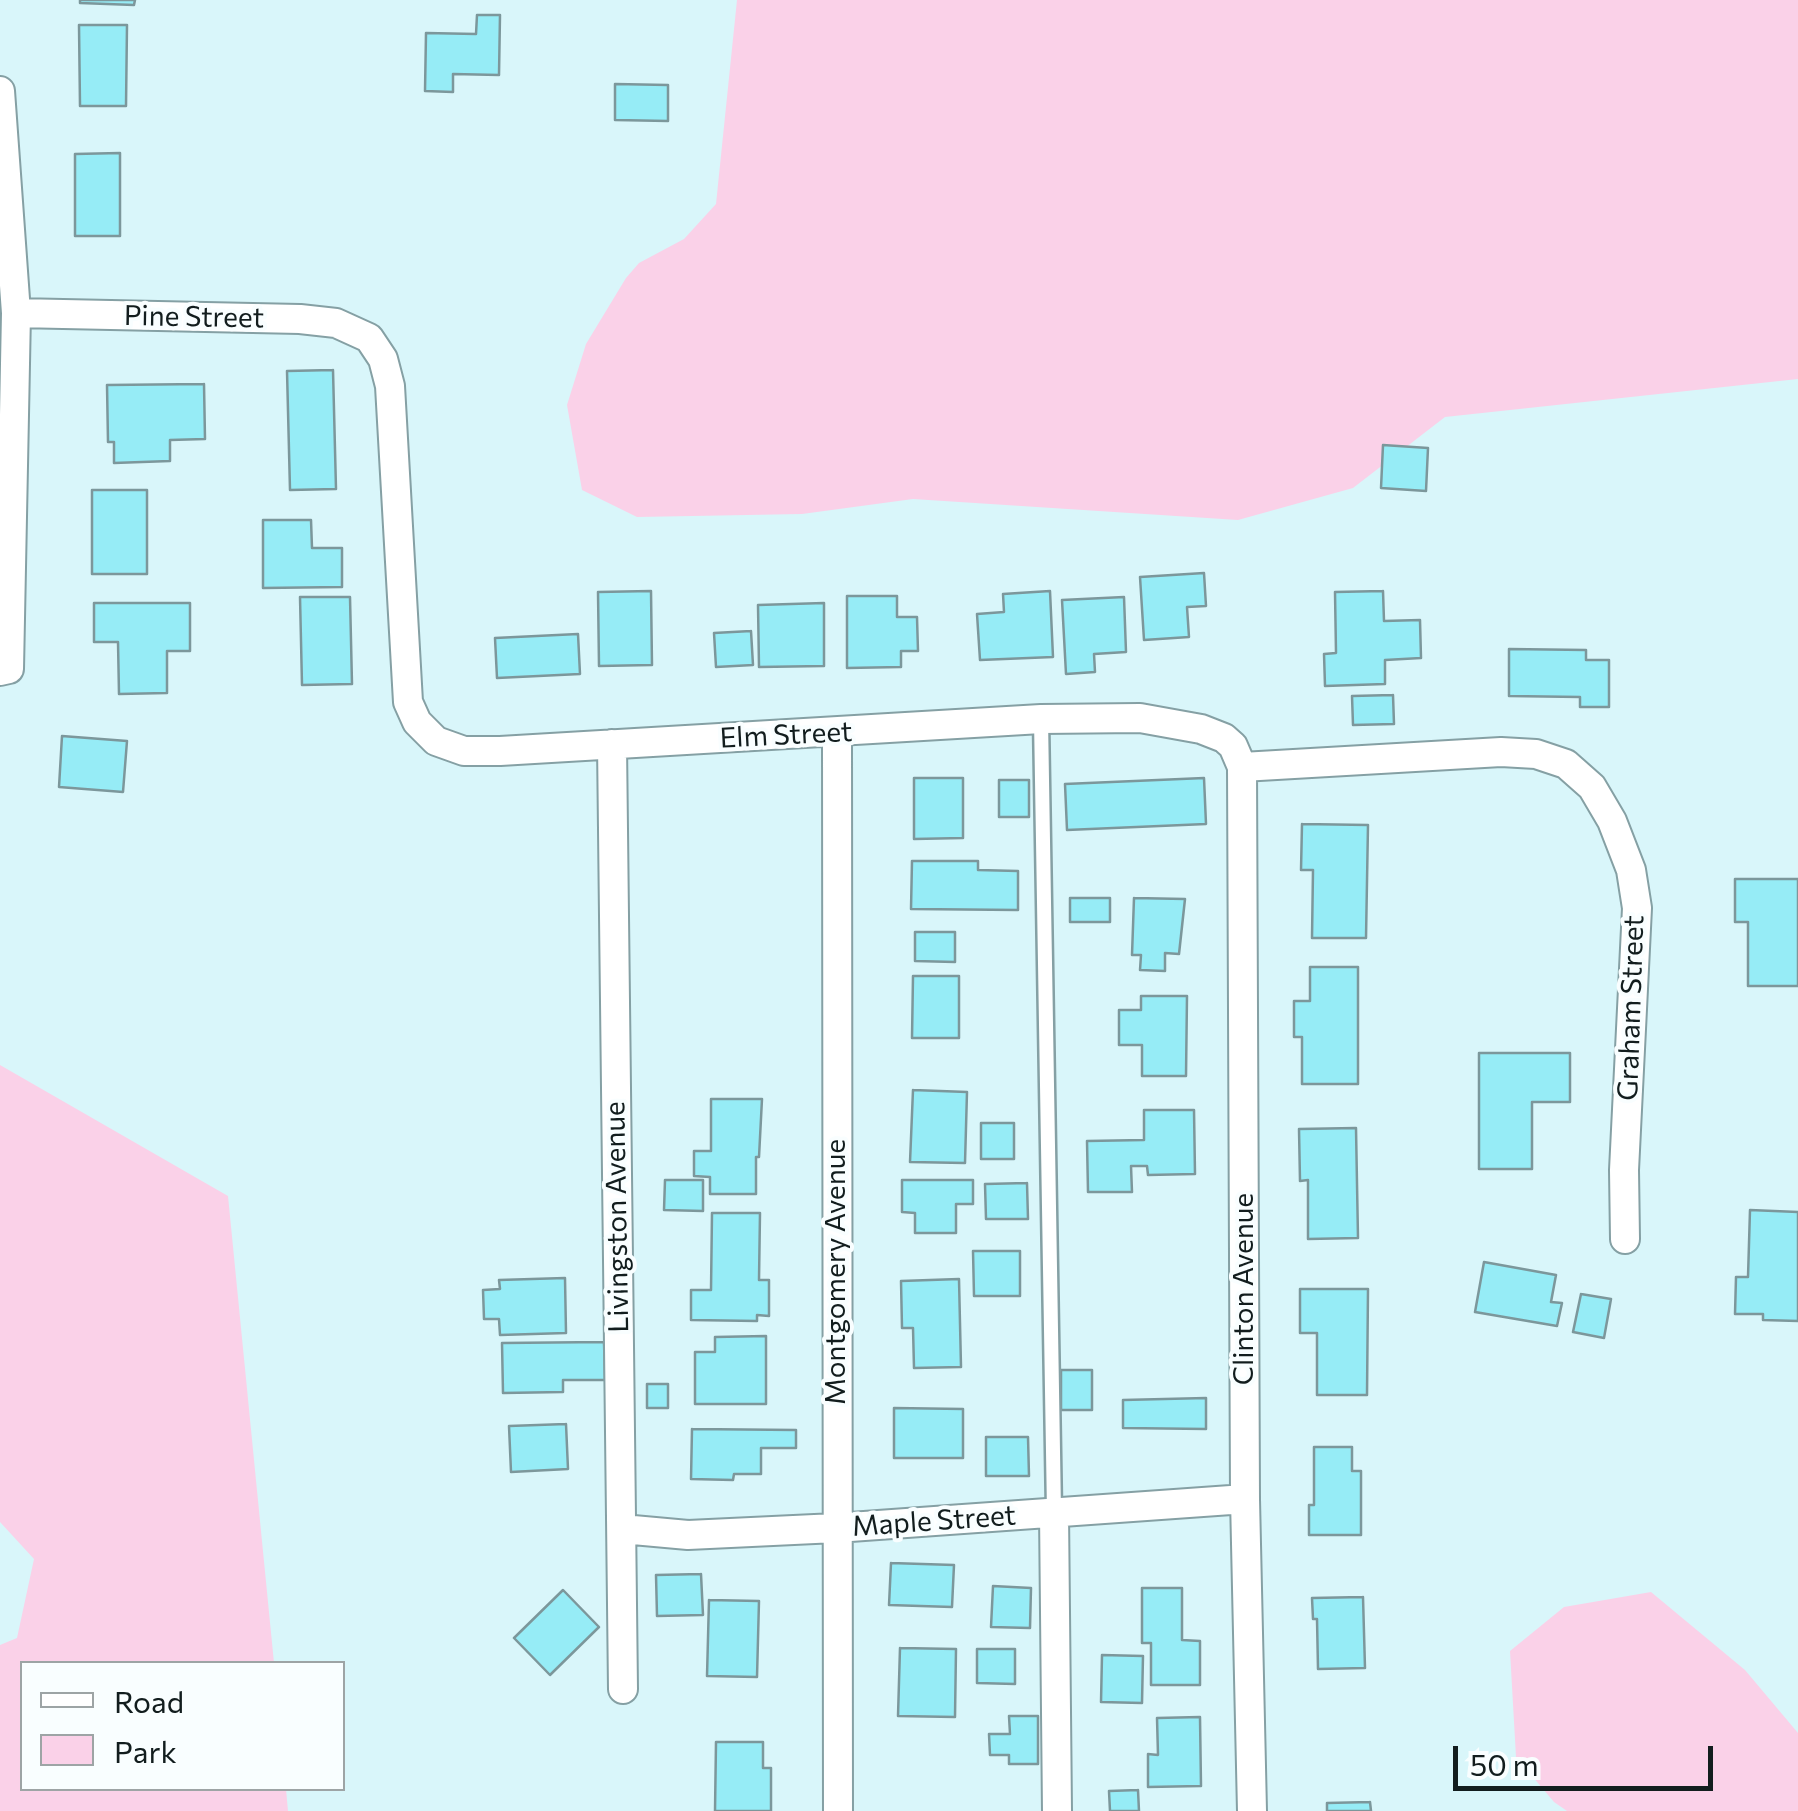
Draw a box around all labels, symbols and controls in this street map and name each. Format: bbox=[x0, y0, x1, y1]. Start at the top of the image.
street label: Pine Street bbox=[124, 299, 264, 335]
street label: Elm Street bbox=[719, 715, 853, 755]
street label: Graham Street bbox=[1611, 915, 1651, 1101]
street label: Livingston Avenue bbox=[598, 1101, 636, 1333]
street label: Montgomery Avenue bbox=[819, 1139, 853, 1405]
street label: Clinton Avenue bbox=[1227, 1193, 1261, 1385]
street label: Maple Street bbox=[851, 1499, 1017, 1543]
legend bbox=[20, 1661, 345, 1791]
text: Road bbox=[114, 1682, 184, 1719]
scale bar bbox=[1458, 1726, 1718, 1788]
text: Park bbox=[114, 1732, 177, 1769]
text: 50 m bbox=[1470, 1745, 1539, 1782]

